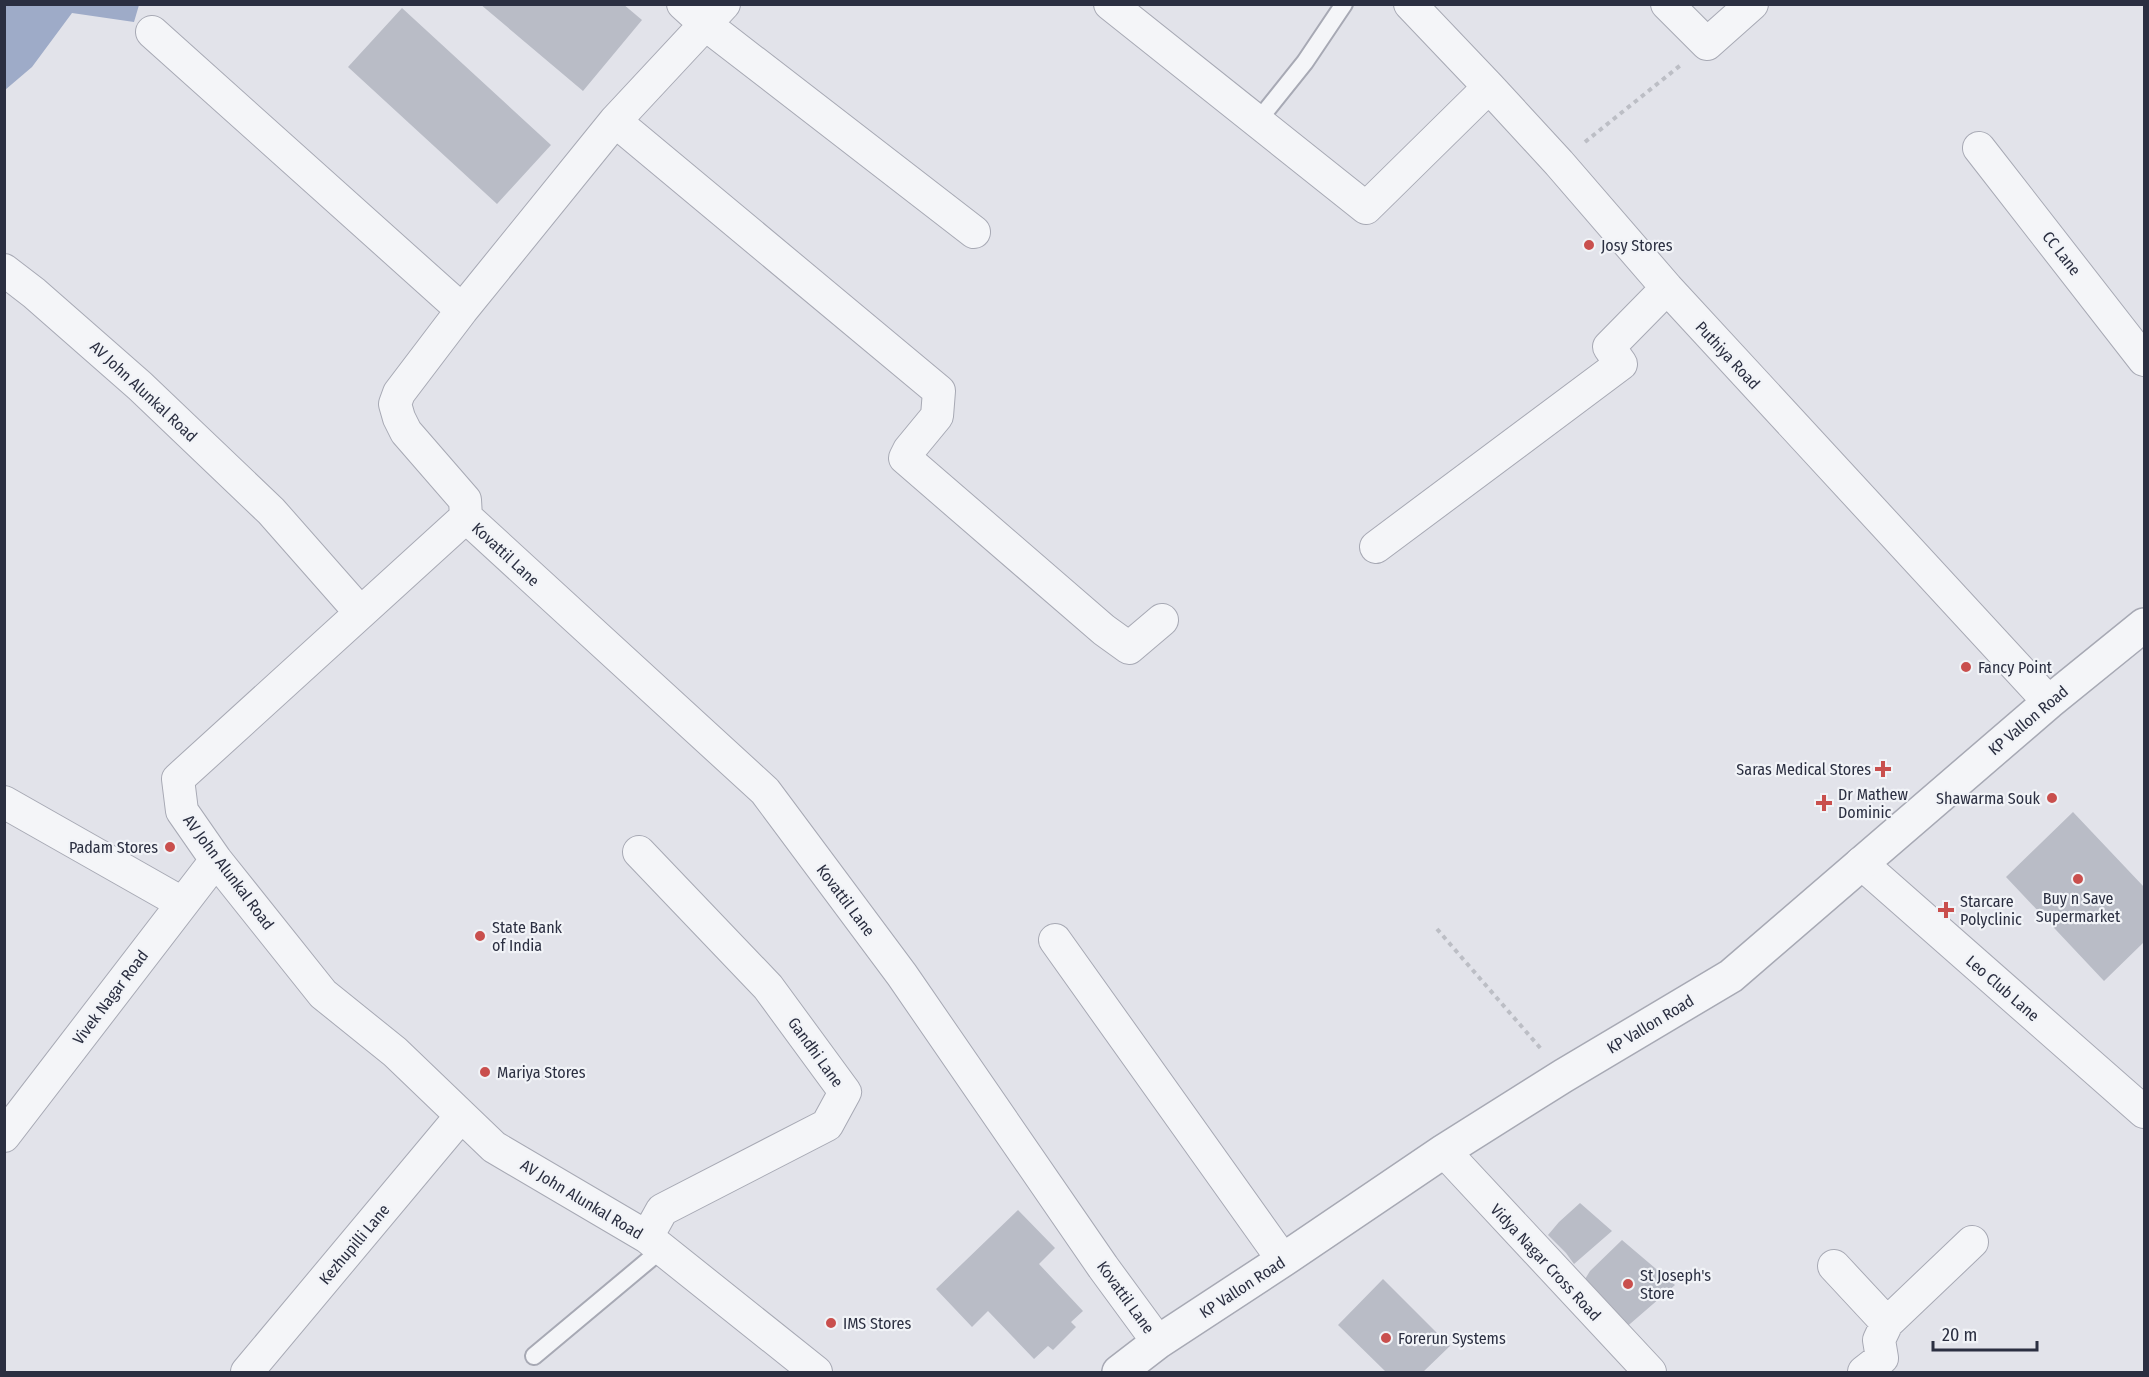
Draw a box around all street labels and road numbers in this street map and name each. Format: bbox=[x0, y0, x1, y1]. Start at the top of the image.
street label: CC Lane bbox=[2038, 227, 2085, 279]
street label: Puthiya Road bbox=[1691, 318, 1764, 393]
street label: AV John Alunkal Road bbox=[86, 337, 201, 446]
street label: Kovattil Lane bbox=[468, 518, 543, 590]
street label: KP Vallon Road bbox=[1985, 682, 2072, 759]
street label: AV John Alunkal Road bbox=[179, 811, 278, 934]
street label: Kovattil Lane bbox=[812, 861, 879, 940]
street label: Vivek Nagar Road bbox=[69, 946, 152, 1048]
street label: Leo Club Lane bbox=[1962, 951, 2043, 1025]
street label: KP Vallon Road bbox=[1603, 991, 1697, 1058]
street label: Gandhi Lane bbox=[784, 1014, 847, 1091]
street label: AV John Alunkal Road bbox=[517, 1155, 646, 1243]
street label: Kezhupilli Lane bbox=[315, 1200, 394, 1288]
street label: Vidya Nagar Cross Road bbox=[1487, 1200, 1605, 1325]
street label: KP Vallon Road bbox=[1196, 1253, 1289, 1322]
street label: Kovattil Lane bbox=[1093, 1257, 1158, 1337]

